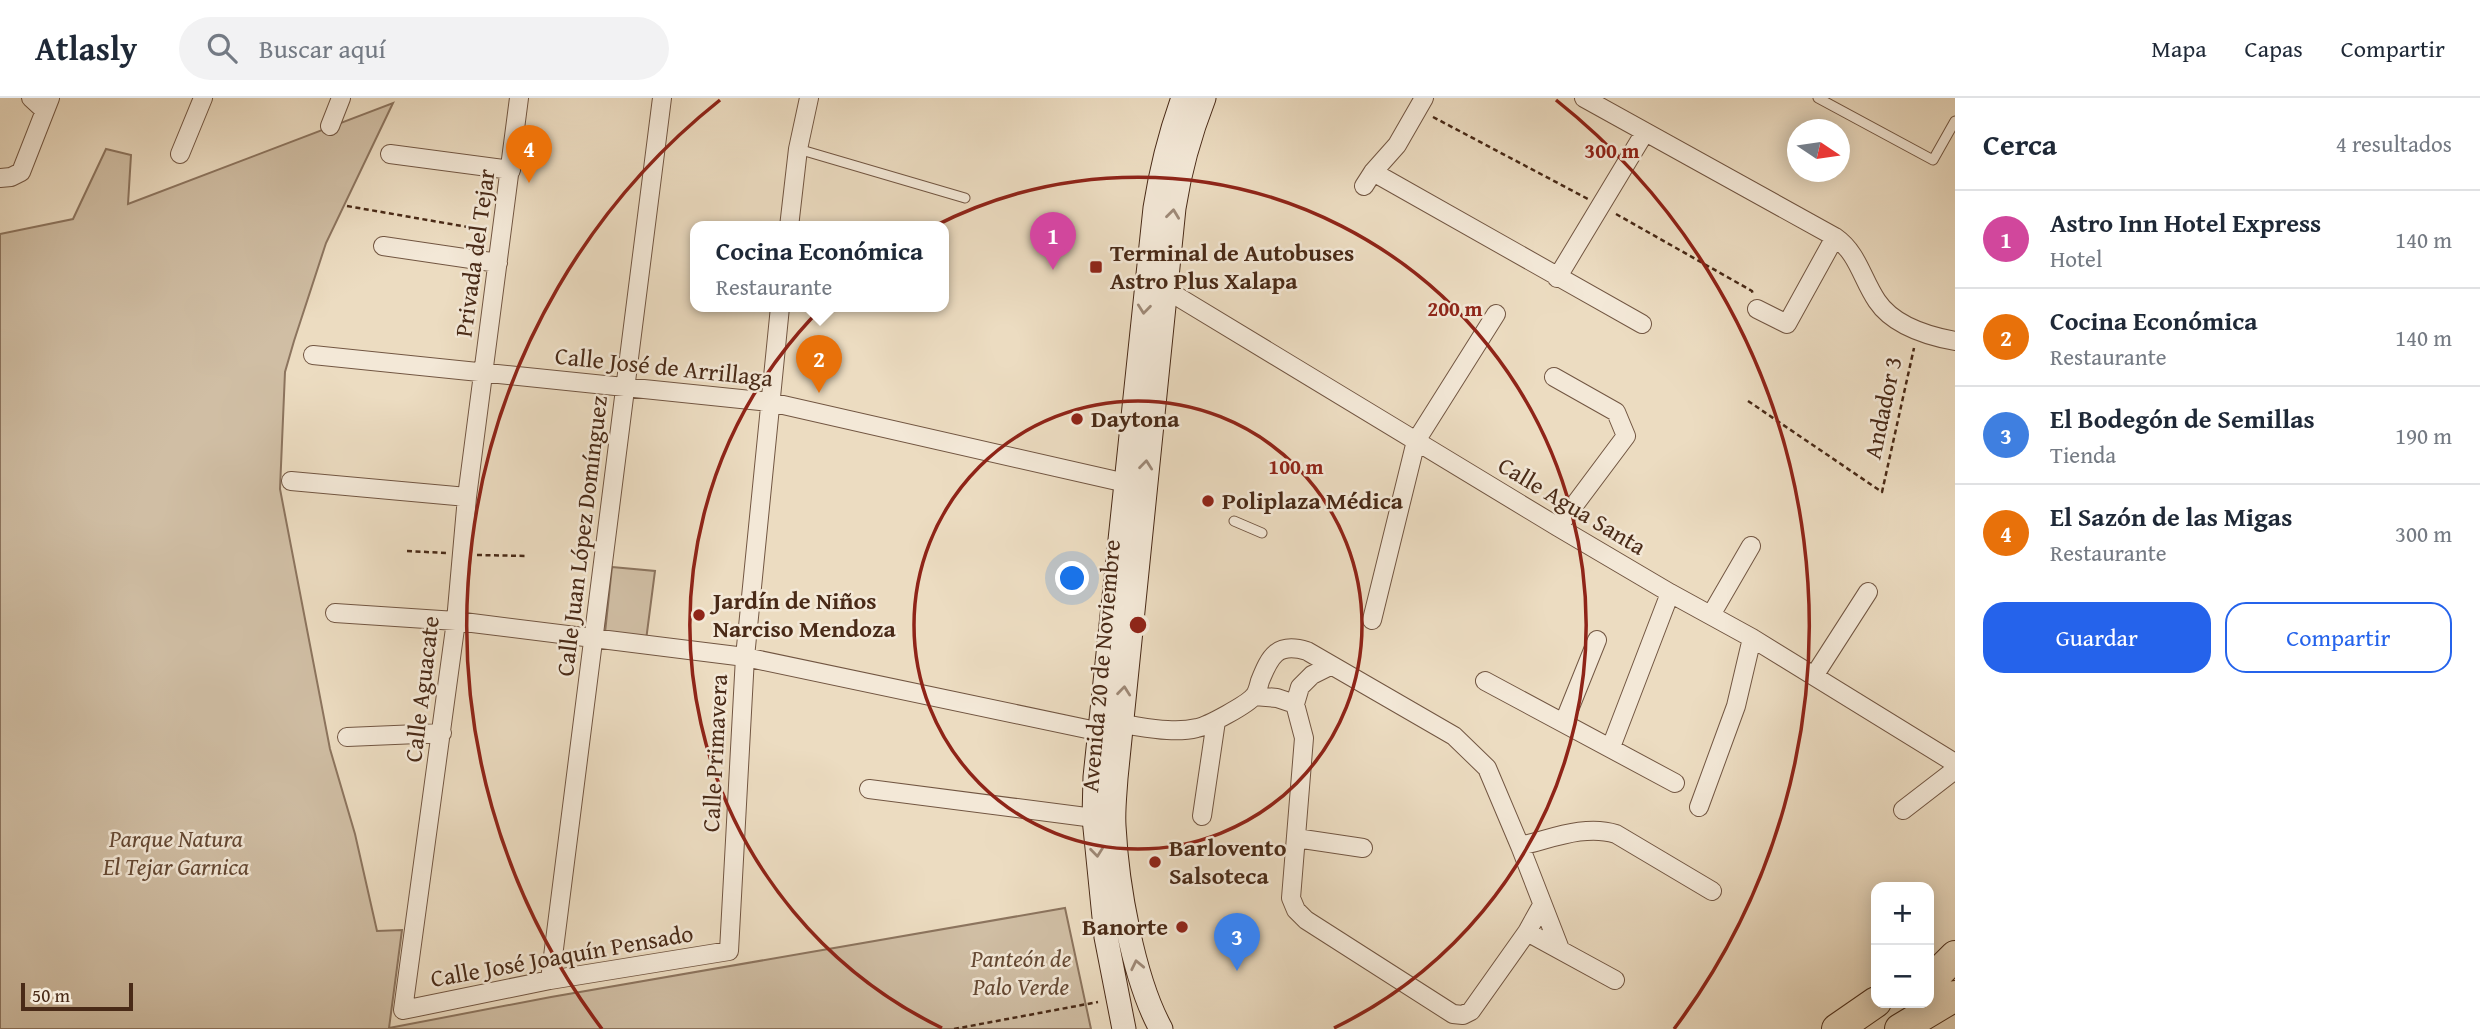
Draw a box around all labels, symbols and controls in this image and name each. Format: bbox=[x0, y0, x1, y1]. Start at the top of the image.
search box bbox=[179, 17, 669, 80]
text: Atlasly bbox=[35, 24, 137, 72]
icon: search bbox=[203, 29, 241, 67]
text: Buscar aquí bbox=[259, 29, 386, 68]
text: Mapa bbox=[2151, 31, 2207, 66]
text: Capas bbox=[2245, 31, 2303, 66]
text: Compartir bbox=[2341, 31, 2445, 66]
north arrow bbox=[1787, 119, 1850, 182]
text: Cerca bbox=[1983, 122, 2057, 166]
pin: 4 bbox=[506, 125, 552, 183]
text: 4 resultados bbox=[2336, 127, 2452, 160]
text: 300 m bbox=[1584, 135, 1640, 166]
street label: Privada del Tejar bbox=[445, 167, 504, 339]
text: Astro Inn Hotel Express bbox=[2050, 203, 2321, 242]
one-way arrow bbox=[1166, 208, 1181, 220]
pin: 1 bbox=[1030, 212, 1076, 270]
popup bbox=[690, 221, 949, 312]
text: 1 bbox=[2000, 223, 2012, 256]
text: 140 m bbox=[2395, 223, 2452, 256]
text: Cocina Económica bbox=[716, 231, 923, 270]
place label: Terminal de Autobuses Astro Plus Xalapa bbox=[1110, 235, 1354, 298]
text: Hotel bbox=[2050, 242, 2102, 275]
marker: Terminal de Autobuses Astro Plus Xalapa bbox=[1088, 259, 1104, 275]
text: Restaurante bbox=[716, 270, 832, 303]
text: 200 m bbox=[1427, 293, 1483, 324]
text: Cocina Económica bbox=[2050, 301, 2258, 340]
one-way arrow bbox=[1137, 303, 1152, 315]
text: 2 bbox=[2000, 321, 2012, 354]
text: 140 m bbox=[2395, 321, 2452, 354]
pin: 2 bbox=[796, 335, 842, 393]
street label: Calle José de Arrillaga bbox=[553, 338, 775, 395]
text: Restaurante bbox=[2050, 340, 2167, 373]
street label: Andador 3 bbox=[1855, 353, 1910, 462]
street label: Calle Juan López Domínguez bbox=[547, 394, 616, 678]
text: El Bodegón de Semillas bbox=[2050, 399, 2315, 438]
place label: Daytona bbox=[1091, 401, 1180, 436]
marker: Daytona bbox=[1069, 411, 1085, 427]
text: 3 bbox=[2000, 419, 2012, 452]
text: 190 m bbox=[2395, 419, 2452, 452]
text: Tienda bbox=[2050, 438, 2116, 471]
street label: Calle Agua Santa bbox=[1492, 448, 1653, 564]
text: 100 m bbox=[1268, 451, 1324, 482]
one-way arrow bbox=[1139, 459, 1154, 471]
place label: Poliplaza Médica bbox=[1222, 483, 1404, 518]
marker: Poliplaza Médica bbox=[1200, 493, 1216, 509]
text: El Sazón de las Migas bbox=[2050, 497, 2292, 536]
text: 4 bbox=[2000, 517, 2012, 550]
text: 300 m bbox=[2395, 517, 2452, 550]
text: Restaurante bbox=[2050, 536, 2167, 569]
street label: Avenida 20 de Noviembre bbox=[1072, 538, 1129, 794]
your location bbox=[1055, 561, 1089, 595]
place label: Jardín de Niños Narciso Mendoza bbox=[709, 583, 896, 646]
button: Guardar bbox=[1983, 602, 2211, 673]
button: Compartir bbox=[2225, 602, 2452, 673]
marker: Jardín de Niños Narciso Mendoza bbox=[691, 607, 707, 623]
centre of rings bbox=[1126, 613, 1150, 637]
street label: Calle Aguacate bbox=[395, 614, 448, 764]
street label: Calle Primavera bbox=[693, 672, 736, 833]
one-way arrow bbox=[1116, 685, 1131, 696]
park label: Parque Natura El Tejar Garnica bbox=[102, 821, 249, 884]
place label: Barlovento Salsoteca bbox=[1169, 830, 1287, 893]
one-way arrow bbox=[1090, 846, 1105, 858]
marker: Barlovento Salsoteca bbox=[1147, 854, 1163, 870]
map controls bbox=[1871, 882, 1934, 1008]
button: + bbox=[1871, 882, 1934, 945]
place label: Banorte bbox=[1082, 909, 1168, 944]
pin: 3 bbox=[1214, 913, 1260, 971]
street label: Calle José Joaquín Pensado bbox=[428, 915, 696, 996]
marker: Banorte bbox=[1174, 919, 1190, 935]
park label: Panteón de Palo Verde bbox=[970, 941, 1072, 1004]
button: − bbox=[1871, 945, 1934, 1008]
one-way arrow bbox=[1131, 959, 1146, 971]
scale bar bbox=[21, 980, 133, 1012]
text: 50 m bbox=[32, 981, 70, 1009]

